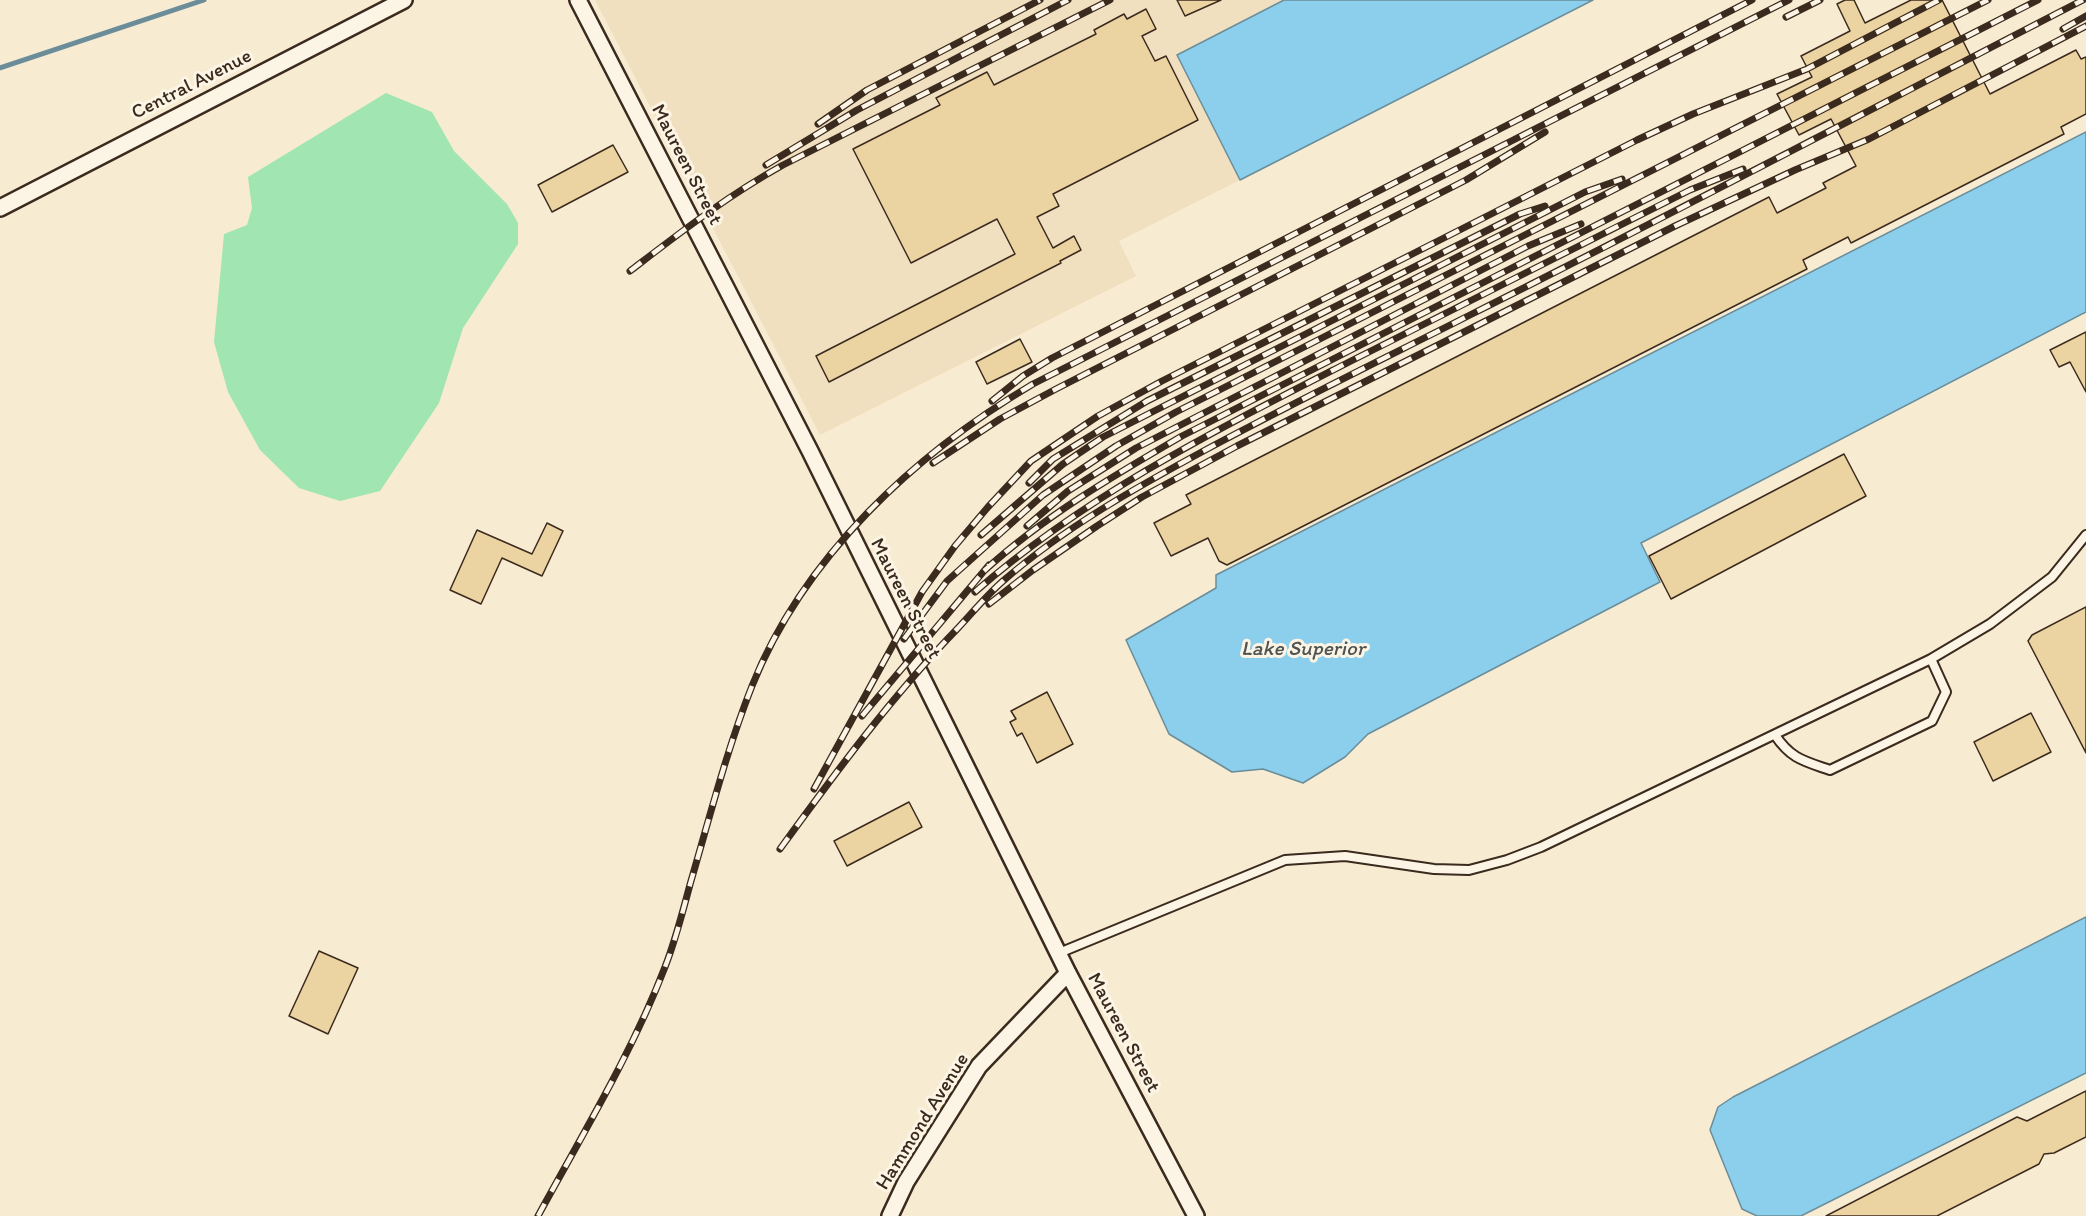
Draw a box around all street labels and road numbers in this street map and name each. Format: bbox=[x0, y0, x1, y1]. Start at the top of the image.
street label: Central Avenue bbox=[128, 44, 256, 126]
street label: Maureen Street bbox=[645, 101, 727, 229]
street label: Maureen Street bbox=[864, 535, 946, 663]
street label: Maureen Street bbox=[1081, 969, 1165, 1097]
street label: Hammond Avenue bbox=[871, 1049, 975, 1195]

